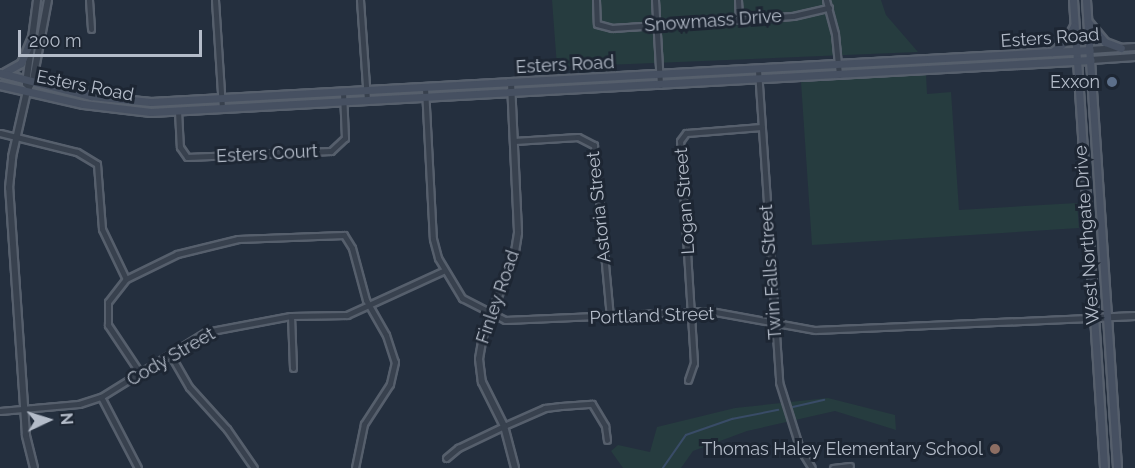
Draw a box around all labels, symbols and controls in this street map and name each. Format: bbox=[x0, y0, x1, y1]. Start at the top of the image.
street label: Snowmass Drive bbox=[644, 5, 782, 37]
scale bar bbox=[21, 18, 206, 56]
street label: Esters Road bbox=[1000, 24, 1100, 52]
text: 200 m bbox=[29, 30, 82, 51]
street label: Esters Road bbox=[515, 52, 615, 78]
street label: Esters Road bbox=[34, 66, 136, 106]
place label: Exxon bbox=[1050, 71, 1100, 93]
marker: Exxon bbox=[1105, 75, 1119, 89]
street label: Esters Court bbox=[216, 141, 318, 167]
street label: West Northgate Drive bbox=[1070, 145, 1104, 325]
street label: Logan Street bbox=[670, 147, 700, 255]
street label: Astoria Street bbox=[582, 150, 616, 264]
street label: Twin Falls Street bbox=[756, 204, 786, 340]
street label: Finley Road bbox=[472, 247, 524, 347]
street label: Portland Street bbox=[589, 303, 715, 329]
street label: Cody Street bbox=[123, 323, 219, 391]
north arrow bbox=[18, 390, 78, 450]
text: N bbox=[57, 412, 76, 425]
place label: Thomas Haley Elementary School bbox=[701, 438, 983, 460]
marker: Thomas Haley Elementary School bbox=[988, 442, 1002, 456]

